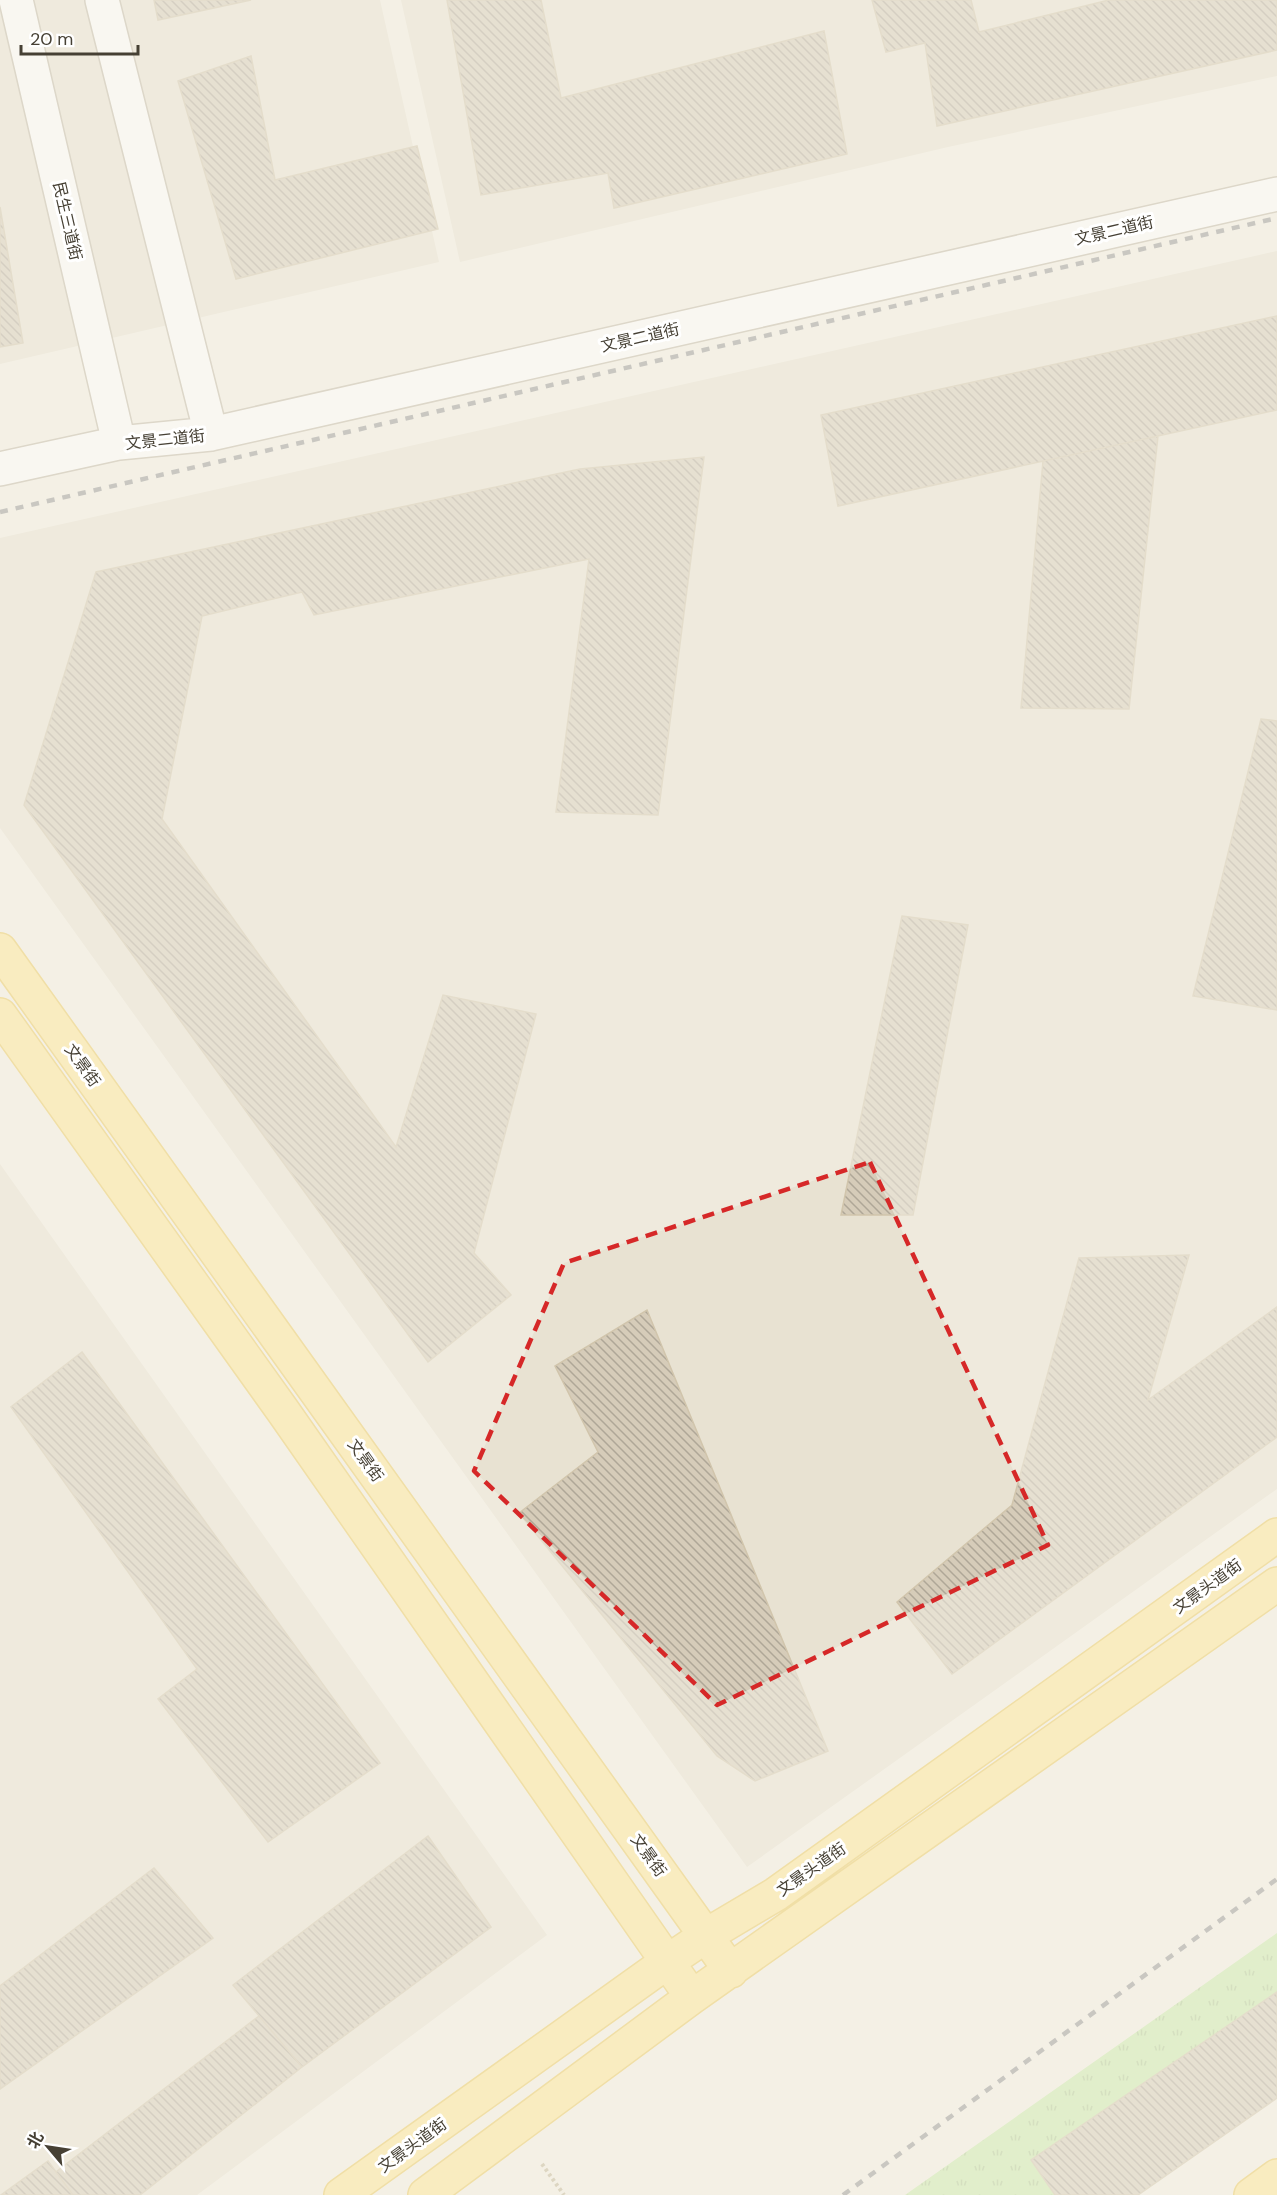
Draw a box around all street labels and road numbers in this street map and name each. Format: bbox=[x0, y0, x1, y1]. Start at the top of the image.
street label: 民生三道街 bbox=[48, 180, 87, 262]
street label: 文景二道街 bbox=[1073, 211, 1155, 250]
street label: 文景二道街 bbox=[599, 318, 681, 357]
street label: 文景二道街 bbox=[124, 425, 206, 454]
street label: 文景街 bbox=[60, 1040, 105, 1091]
street label: 文景街 bbox=[343, 1435, 388, 1486]
street label: 文景头道街 bbox=[1169, 1554, 1246, 1618]
street label: 文景街 bbox=[626, 1830, 671, 1881]
street label: 文景头道街 bbox=[772, 1838, 850, 1901]
street label: 文景头道街 bbox=[374, 2113, 451, 2177]

